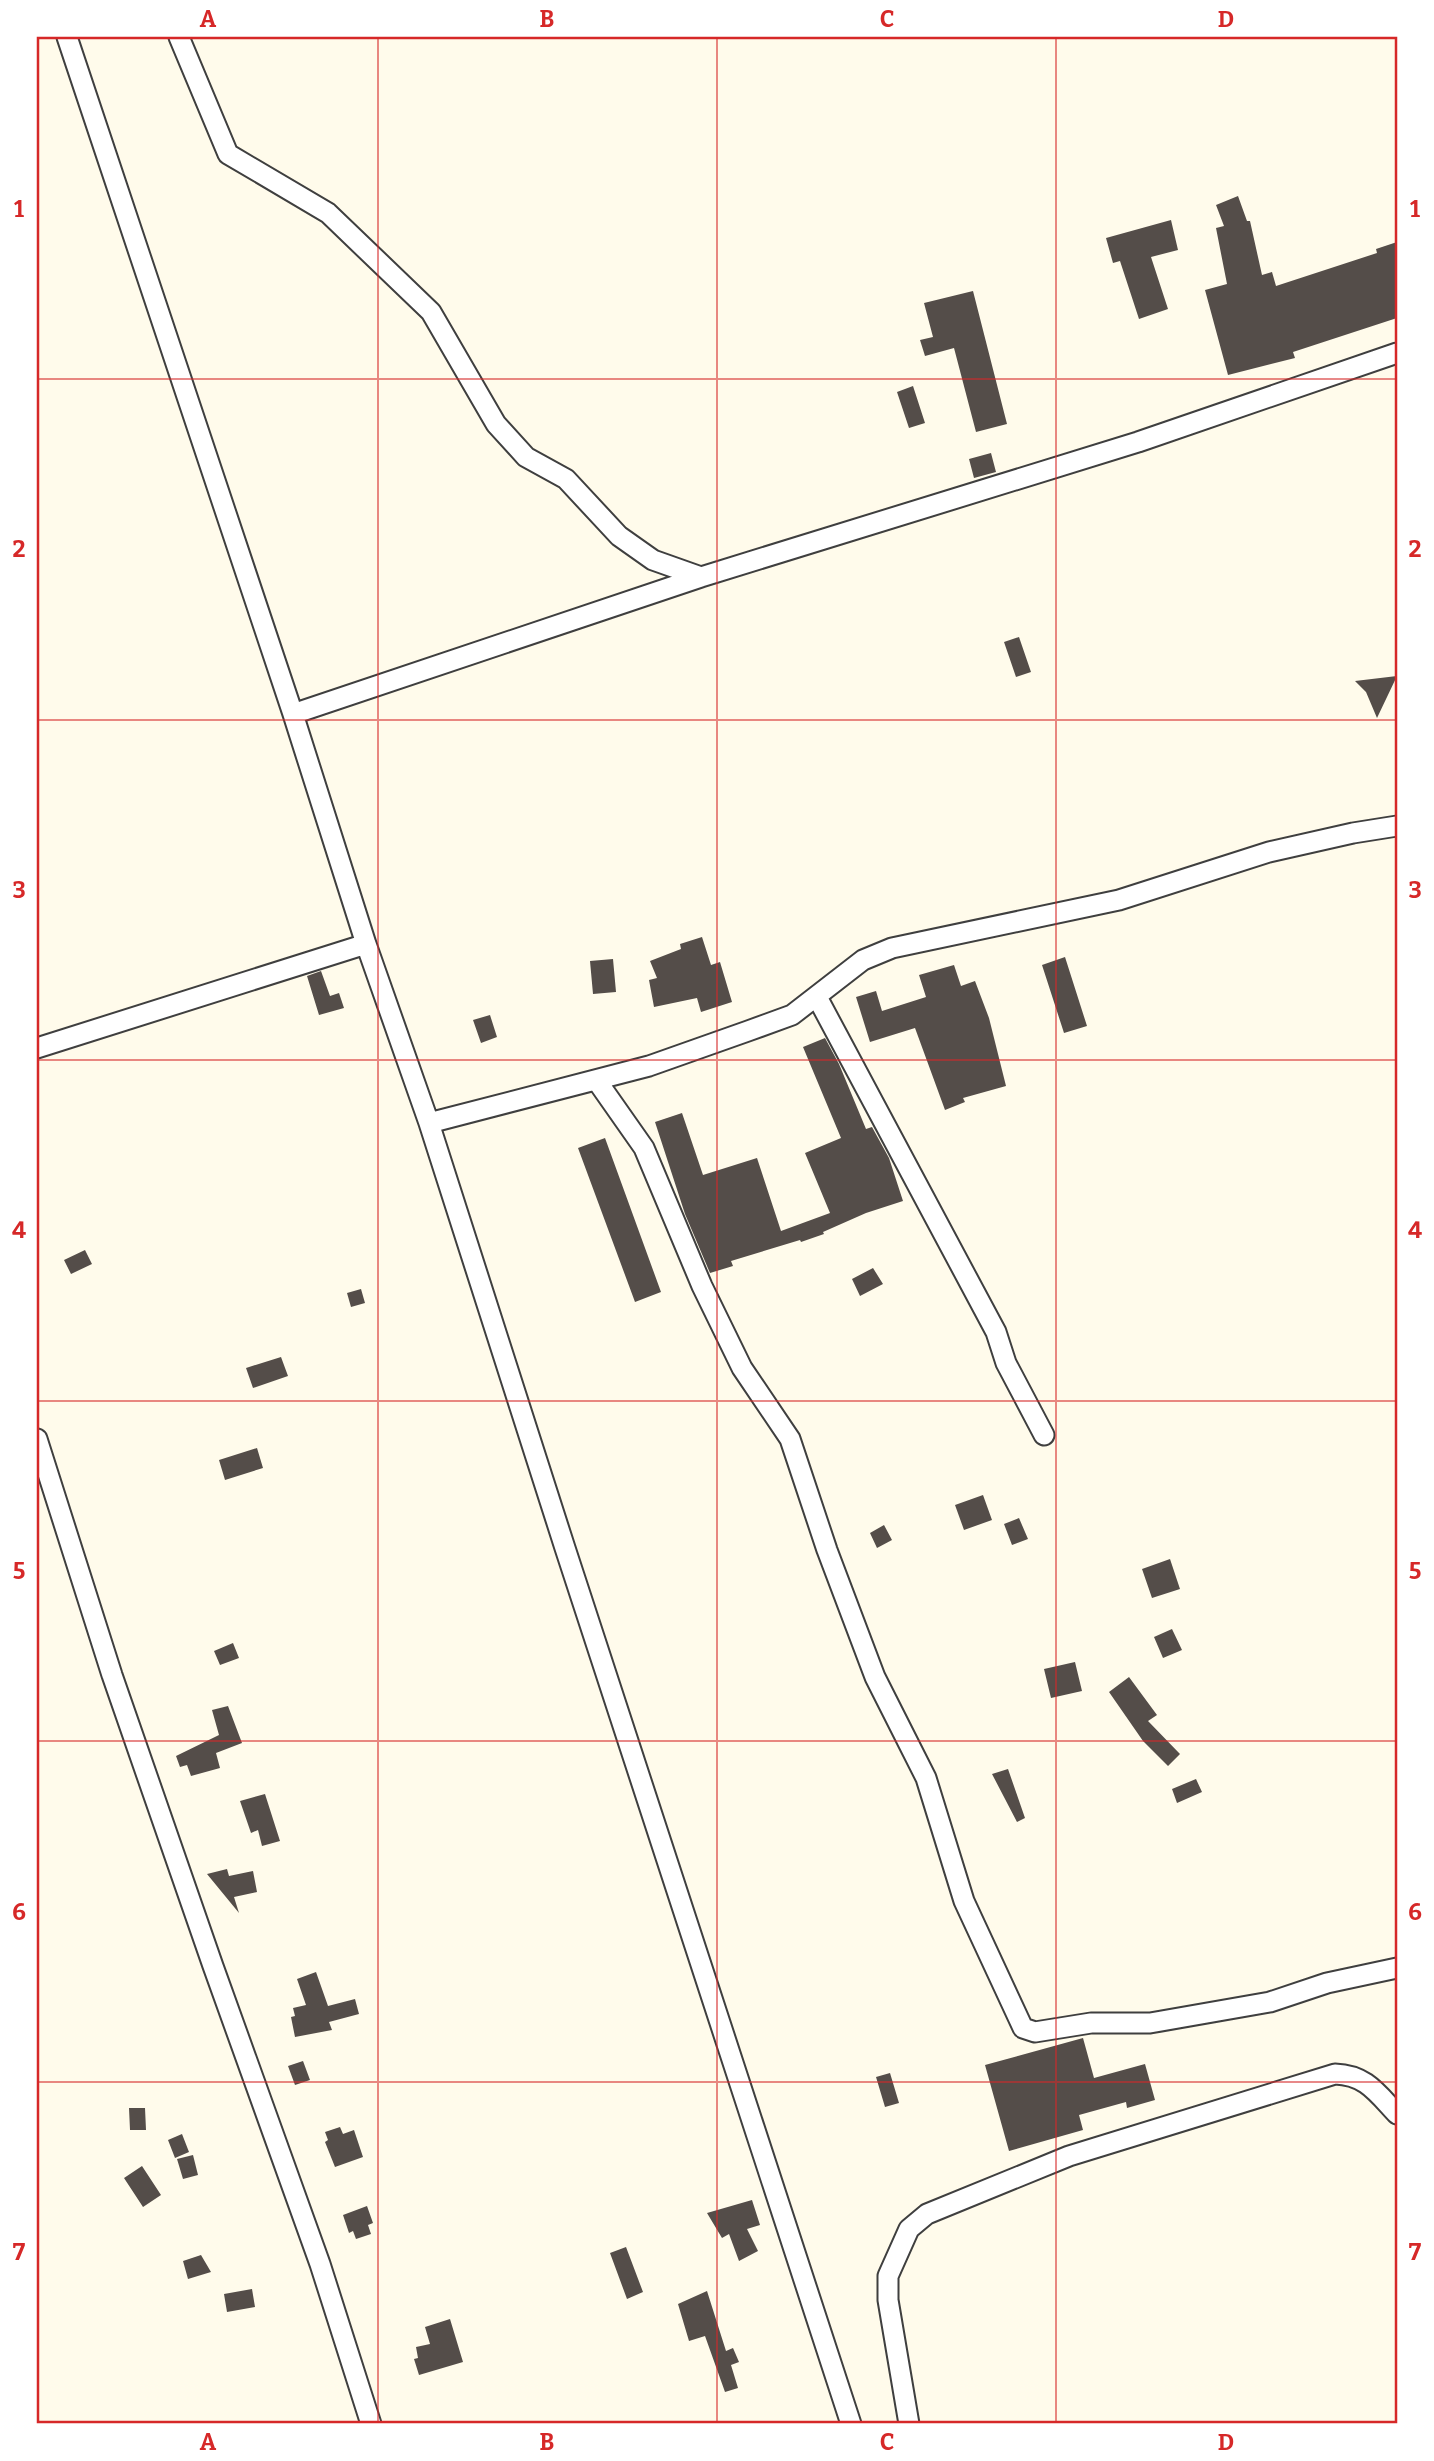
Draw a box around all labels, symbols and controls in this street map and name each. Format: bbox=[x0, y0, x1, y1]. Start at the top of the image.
text: A bbox=[200, 5, 217, 33]
text: B bbox=[540, 5, 554, 33]
text: C bbox=[880, 5, 894, 33]
text: D bbox=[1218, 5, 1234, 33]
text: 1 bbox=[14, 195, 24, 223]
text: 1 bbox=[1410, 195, 1420, 223]
text: 2 bbox=[13, 535, 26, 563]
text: 2 bbox=[1409, 535, 1422, 563]
text: 3 bbox=[12, 876, 26, 904]
text: 3 bbox=[1408, 876, 1422, 904]
text: 4 bbox=[12, 1216, 26, 1244]
text: 4 bbox=[1408, 1216, 1422, 1244]
text: 5 bbox=[13, 1557, 25, 1585]
text: 5 bbox=[1409, 1557, 1421, 1585]
text: 6 bbox=[12, 1898, 26, 1926]
text: 6 bbox=[1408, 1898, 1422, 1926]
text: 7 bbox=[13, 2238, 26, 2266]
text: 7 bbox=[1409, 2238, 1422, 2266]
text: A bbox=[200, 2428, 217, 2456]
text: B bbox=[540, 2428, 554, 2456]
text: C bbox=[880, 2428, 894, 2456]
text: D bbox=[1218, 2428, 1234, 2456]

